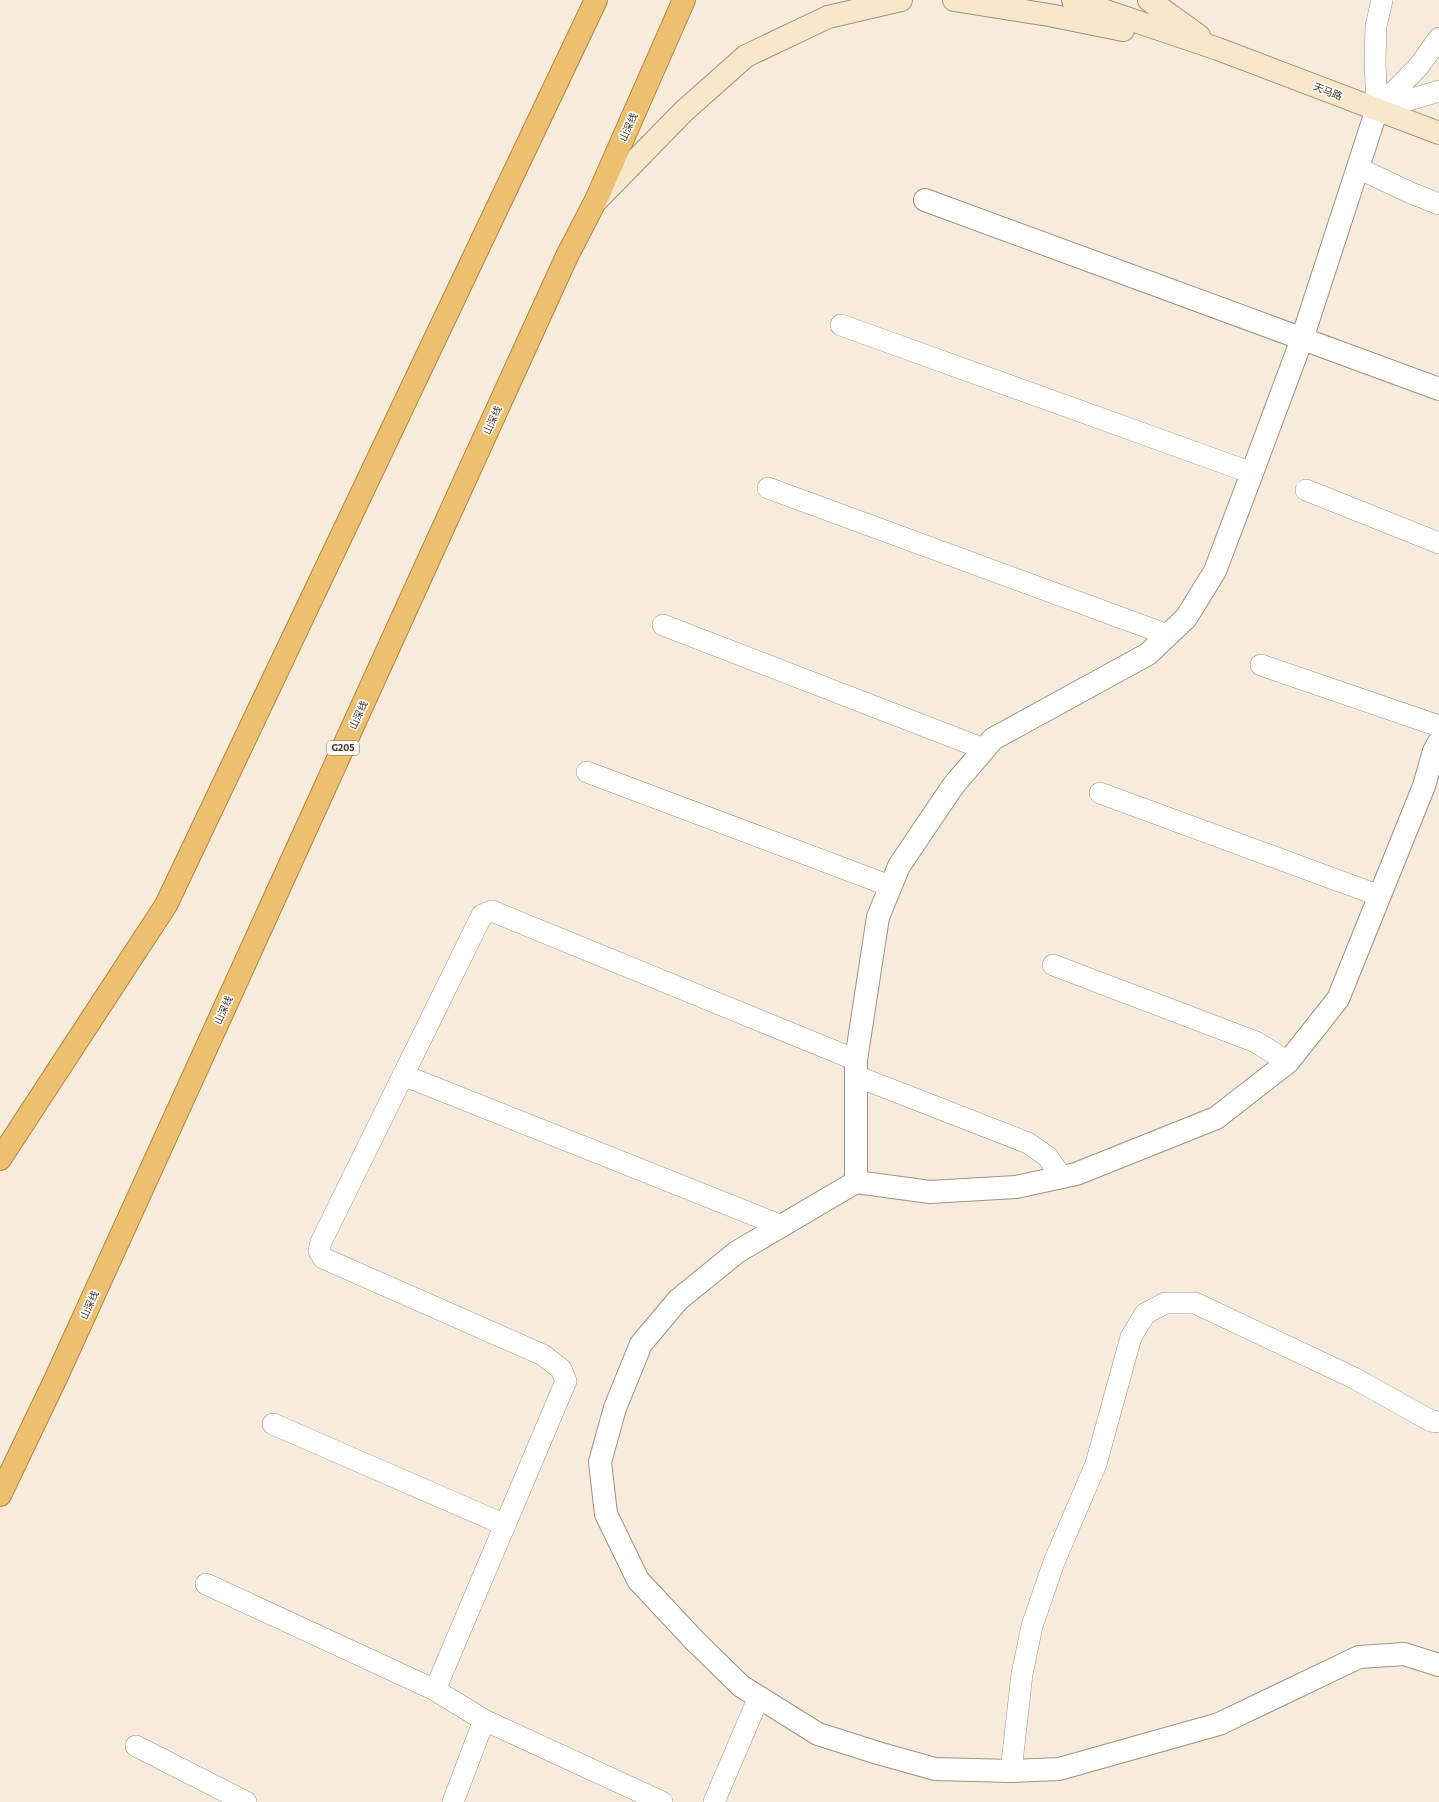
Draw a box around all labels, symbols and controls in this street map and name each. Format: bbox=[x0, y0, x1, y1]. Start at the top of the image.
street label: 天马路 bbox=[1312, 80, 1344, 102]
street label: 山深线 bbox=[616, 111, 640, 143]
street label: 山深线 bbox=[480, 404, 504, 436]
street label: 山深线 bbox=[346, 699, 370, 731]
road number: G205 bbox=[327, 741, 359, 755]
street label: 山深线 bbox=[211, 994, 235, 1026]
street label: 山深线 bbox=[77, 1289, 101, 1321]

